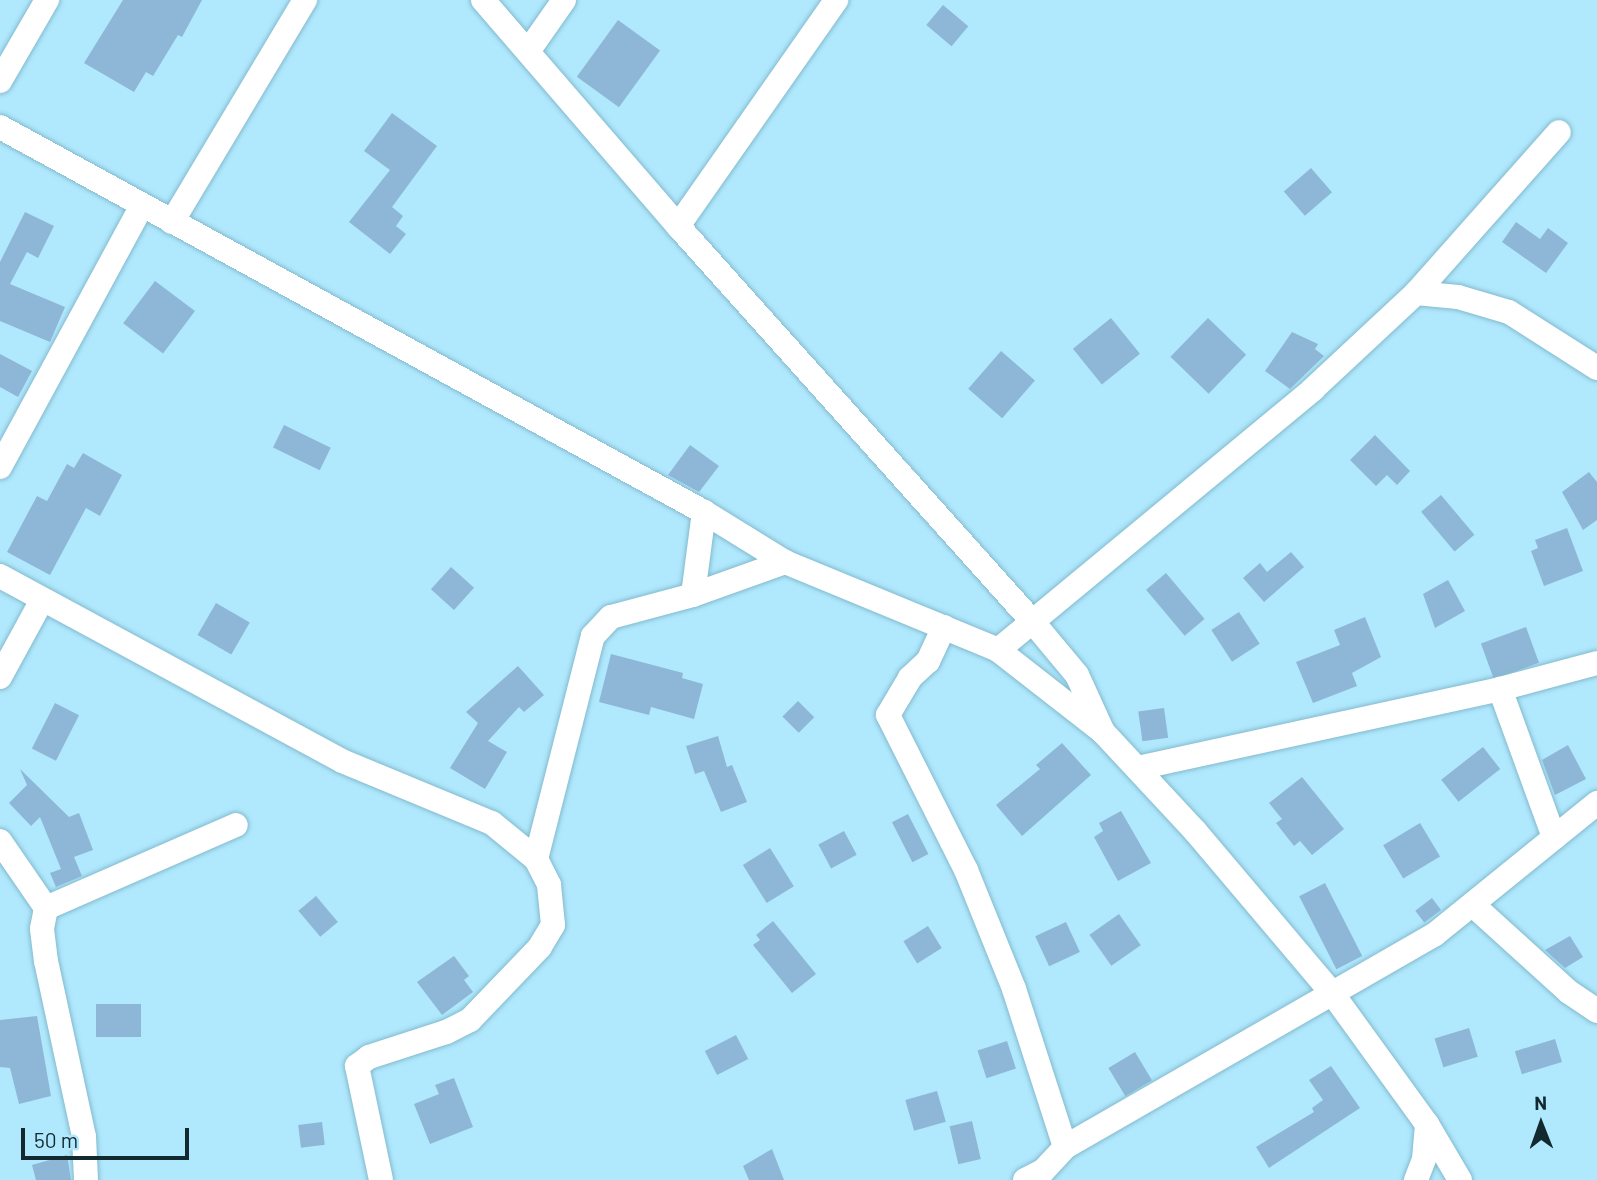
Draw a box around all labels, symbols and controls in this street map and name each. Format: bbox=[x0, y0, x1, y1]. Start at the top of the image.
north arrow bbox=[1506, 1089, 1576, 1159]
text: N bbox=[1534, 1091, 1547, 1114]
scale bar bbox=[24, 1114, 192, 1158]
text: 50 m bbox=[34, 1127, 78, 1152]

